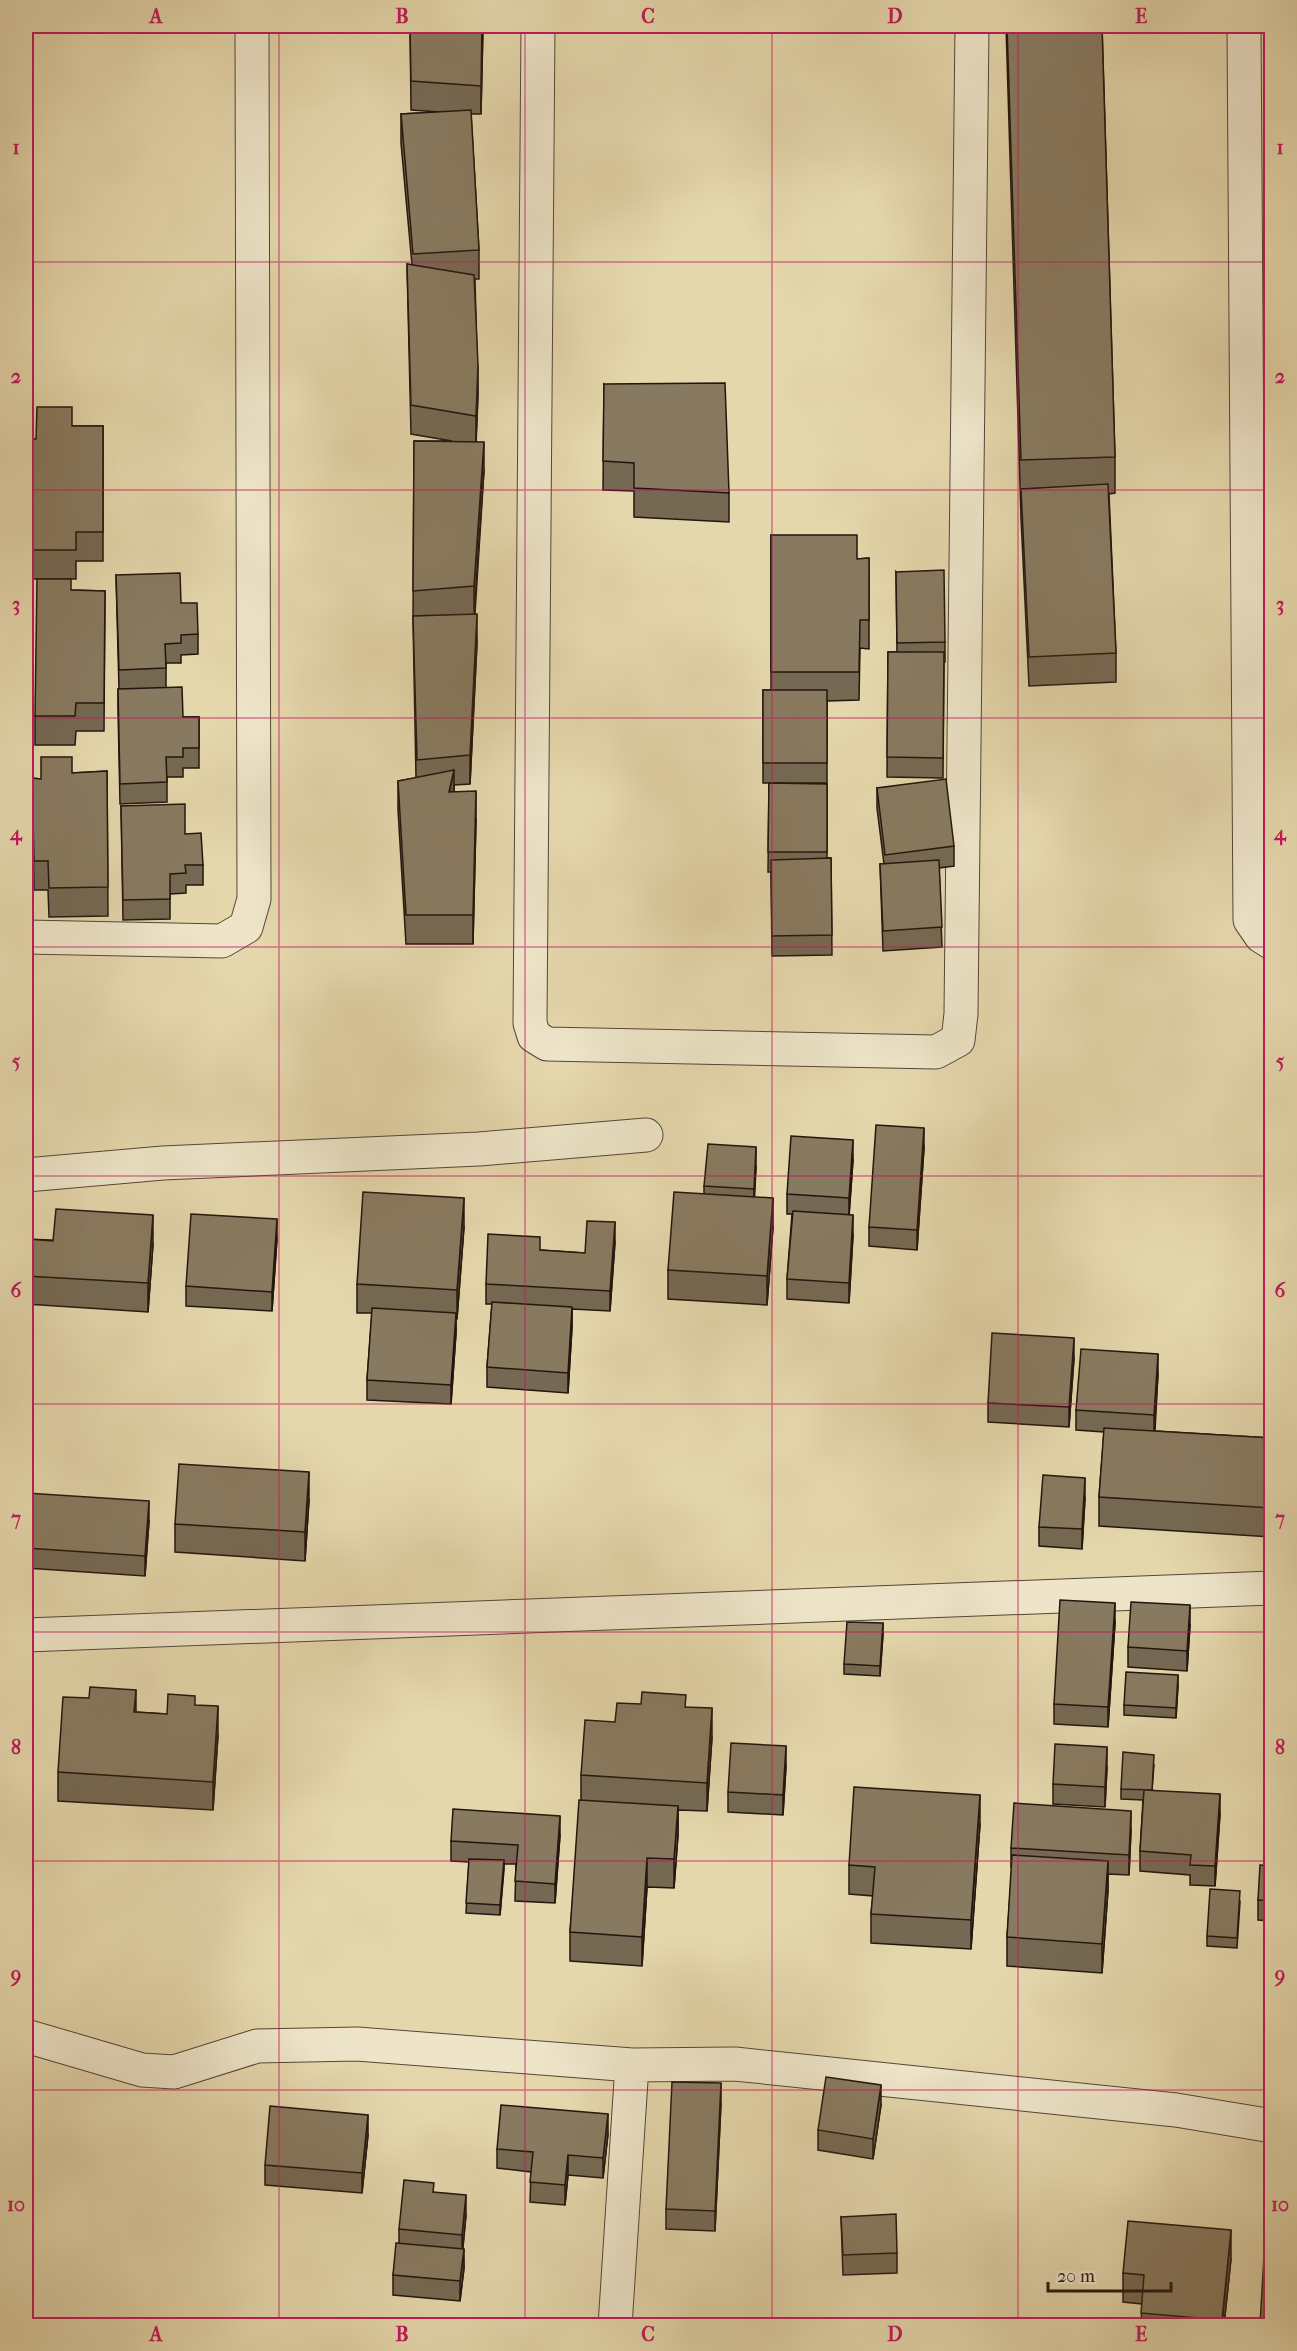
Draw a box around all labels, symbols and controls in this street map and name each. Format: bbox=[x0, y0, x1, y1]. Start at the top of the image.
text: A bbox=[148, 5, 164, 28]
text: B bbox=[395, 5, 409, 28]
text: C bbox=[641, 5, 655, 28]
text: D bbox=[887, 5, 903, 28]
text: E bbox=[1135, 5, 1147, 28]
text: 1 bbox=[12, 136, 20, 159]
text: 1 bbox=[1276, 136, 1284, 159]
text: 2 bbox=[11, 365, 21, 388]
text: 2 bbox=[1275, 365, 1285, 388]
text: 3 bbox=[12, 593, 20, 616]
text: 3 bbox=[1276, 593, 1284, 616]
text: 4 bbox=[9, 822, 23, 846]
text: 4 bbox=[1273, 822, 1287, 846]
text: 5 bbox=[12, 1050, 21, 1073]
text: 5 bbox=[1276, 1050, 1285, 1073]
text: 6 bbox=[11, 1279, 23, 1302]
text: 6 bbox=[1275, 1279, 1287, 1302]
text: 7 bbox=[10, 1507, 21, 1530]
text: 7 bbox=[1274, 1507, 1285, 1530]
text: 8 bbox=[11, 1736, 21, 1759]
text: 8 bbox=[1275, 1736, 1285, 1759]
text: 9 bbox=[10, 1964, 21, 1987]
text: 9 bbox=[1274, 1964, 1285, 1987]
text: 10 bbox=[7, 2193, 25, 2216]
text: 10 bbox=[1271, 2193, 1289, 2216]
scale bar bbox=[1048, 2255, 1171, 2293]
text: 20 m bbox=[1057, 2266, 1095, 2287]
text: A bbox=[148, 2323, 164, 2346]
text: B bbox=[395, 2323, 409, 2346]
text: C bbox=[641, 2323, 655, 2346]
text: D bbox=[887, 2323, 903, 2346]
text: E bbox=[1135, 2323, 1147, 2346]

